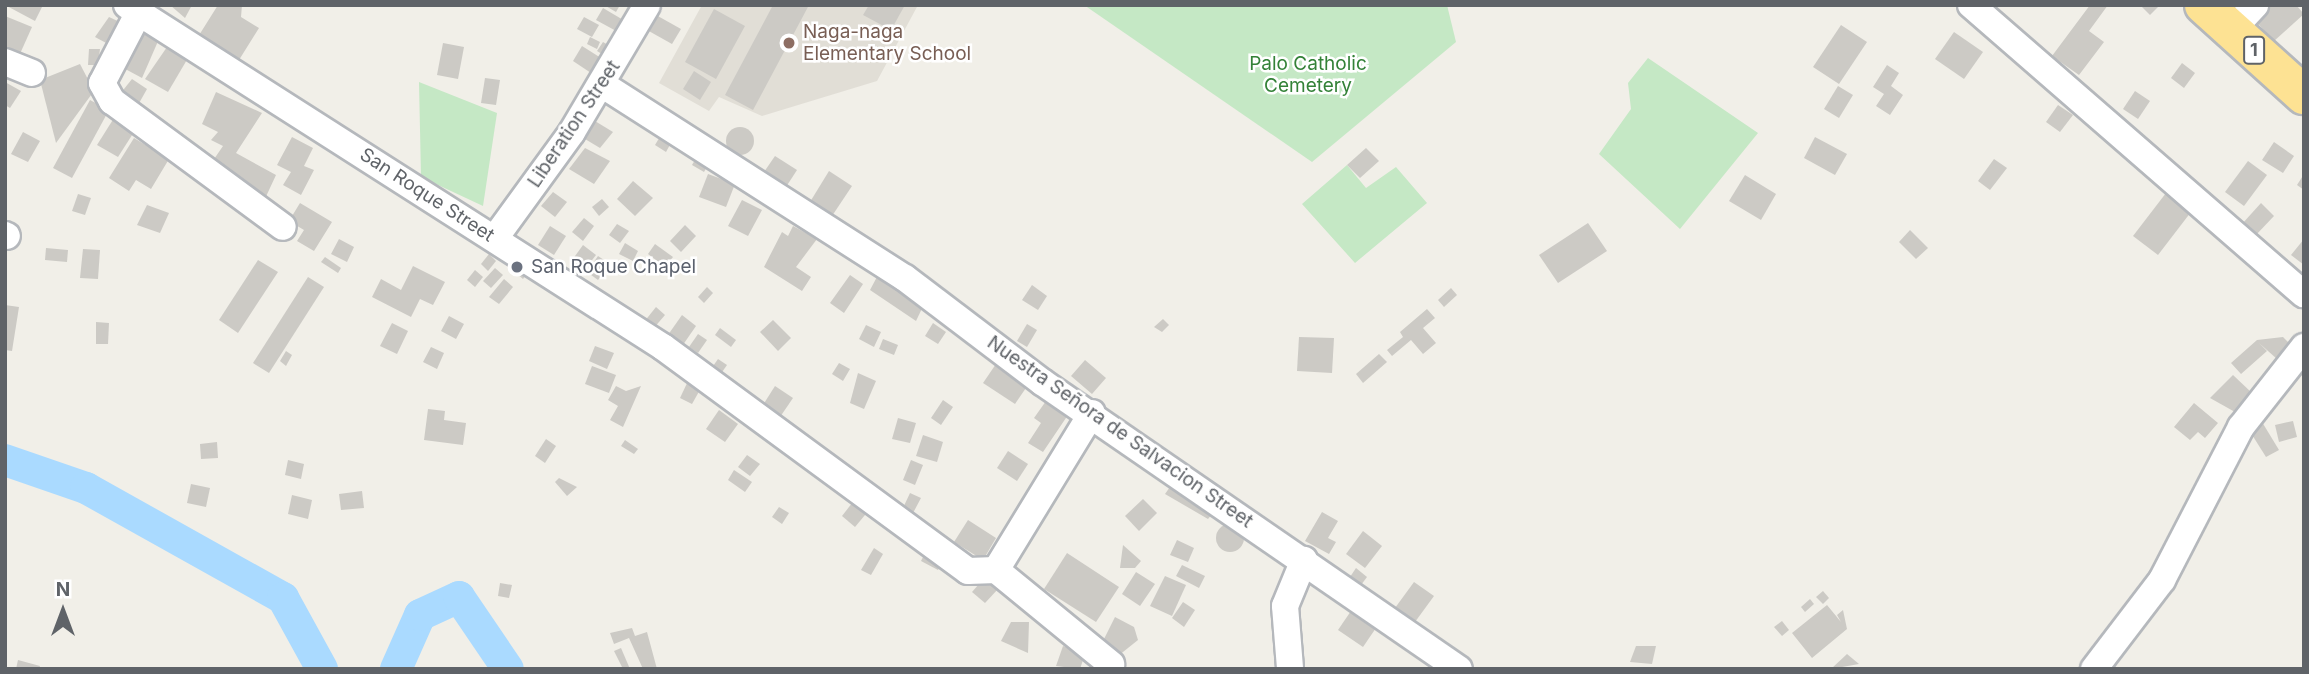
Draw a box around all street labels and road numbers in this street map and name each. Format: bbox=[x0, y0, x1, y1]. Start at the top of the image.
road number: 1 bbox=[2242, 36, 2266, 64]
street label: Liberation Street bbox=[523, 56, 625, 192]
street label: San Roque Street bbox=[356, 143, 498, 247]
street label: Nuestra Señora de Salvacion Street bbox=[983, 331, 1257, 533]

